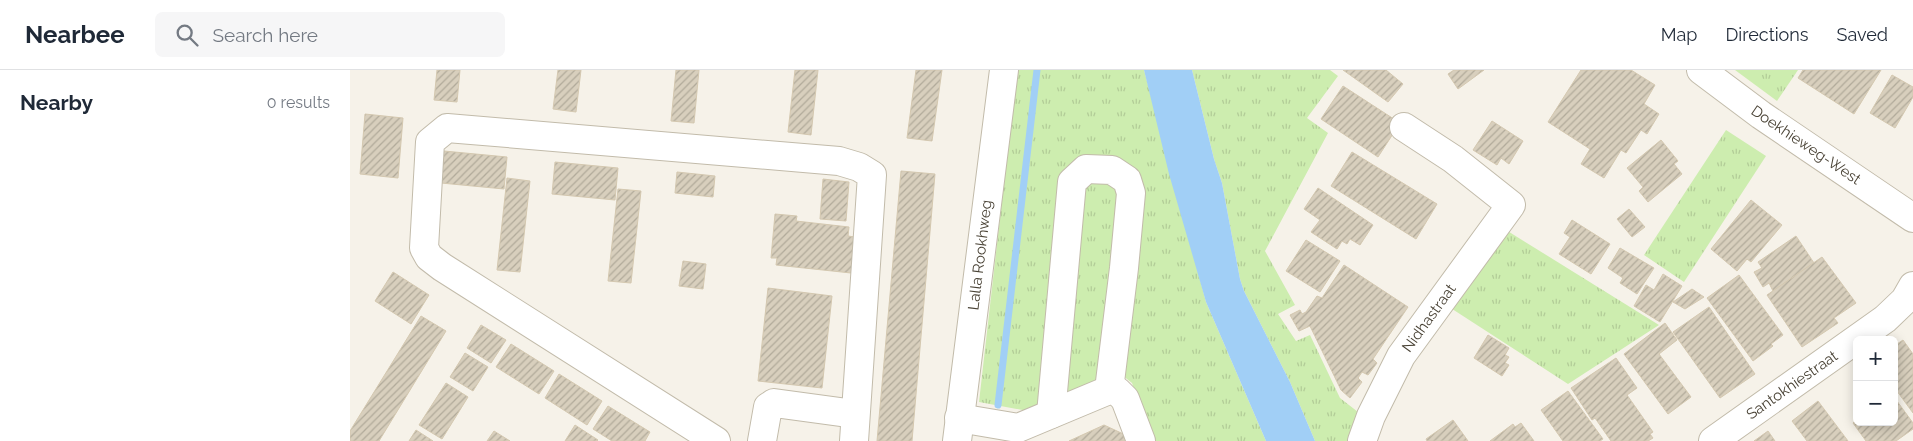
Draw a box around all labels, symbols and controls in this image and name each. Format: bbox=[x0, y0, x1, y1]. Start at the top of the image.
search box bbox=[155, 12, 505, 57]
text: Nearbee bbox=[25, 20, 125, 49]
icon: search bbox=[173, 21, 201, 49]
text: Search here bbox=[213, 24, 318, 46]
text: Map bbox=[1661, 24, 1697, 45]
text: Directions bbox=[1725, 24, 1809, 45]
text: Saved bbox=[1837, 24, 1888, 45]
text: Nearby bbox=[20, 90, 93, 115]
text: 0 results bbox=[267, 93, 330, 112]
street label: Doekhieweg-West bbox=[1748, 102, 1864, 188]
street label: Lalla Rookhweg bbox=[964, 199, 996, 311]
street label: Nidhastraat bbox=[1398, 280, 1460, 356]
map controls bbox=[1853, 336, 1898, 426]
button: + bbox=[1853, 336, 1898, 381]
street label: Santokhiestraat bbox=[1743, 347, 1841, 423]
button: − bbox=[1853, 381, 1898, 426]

